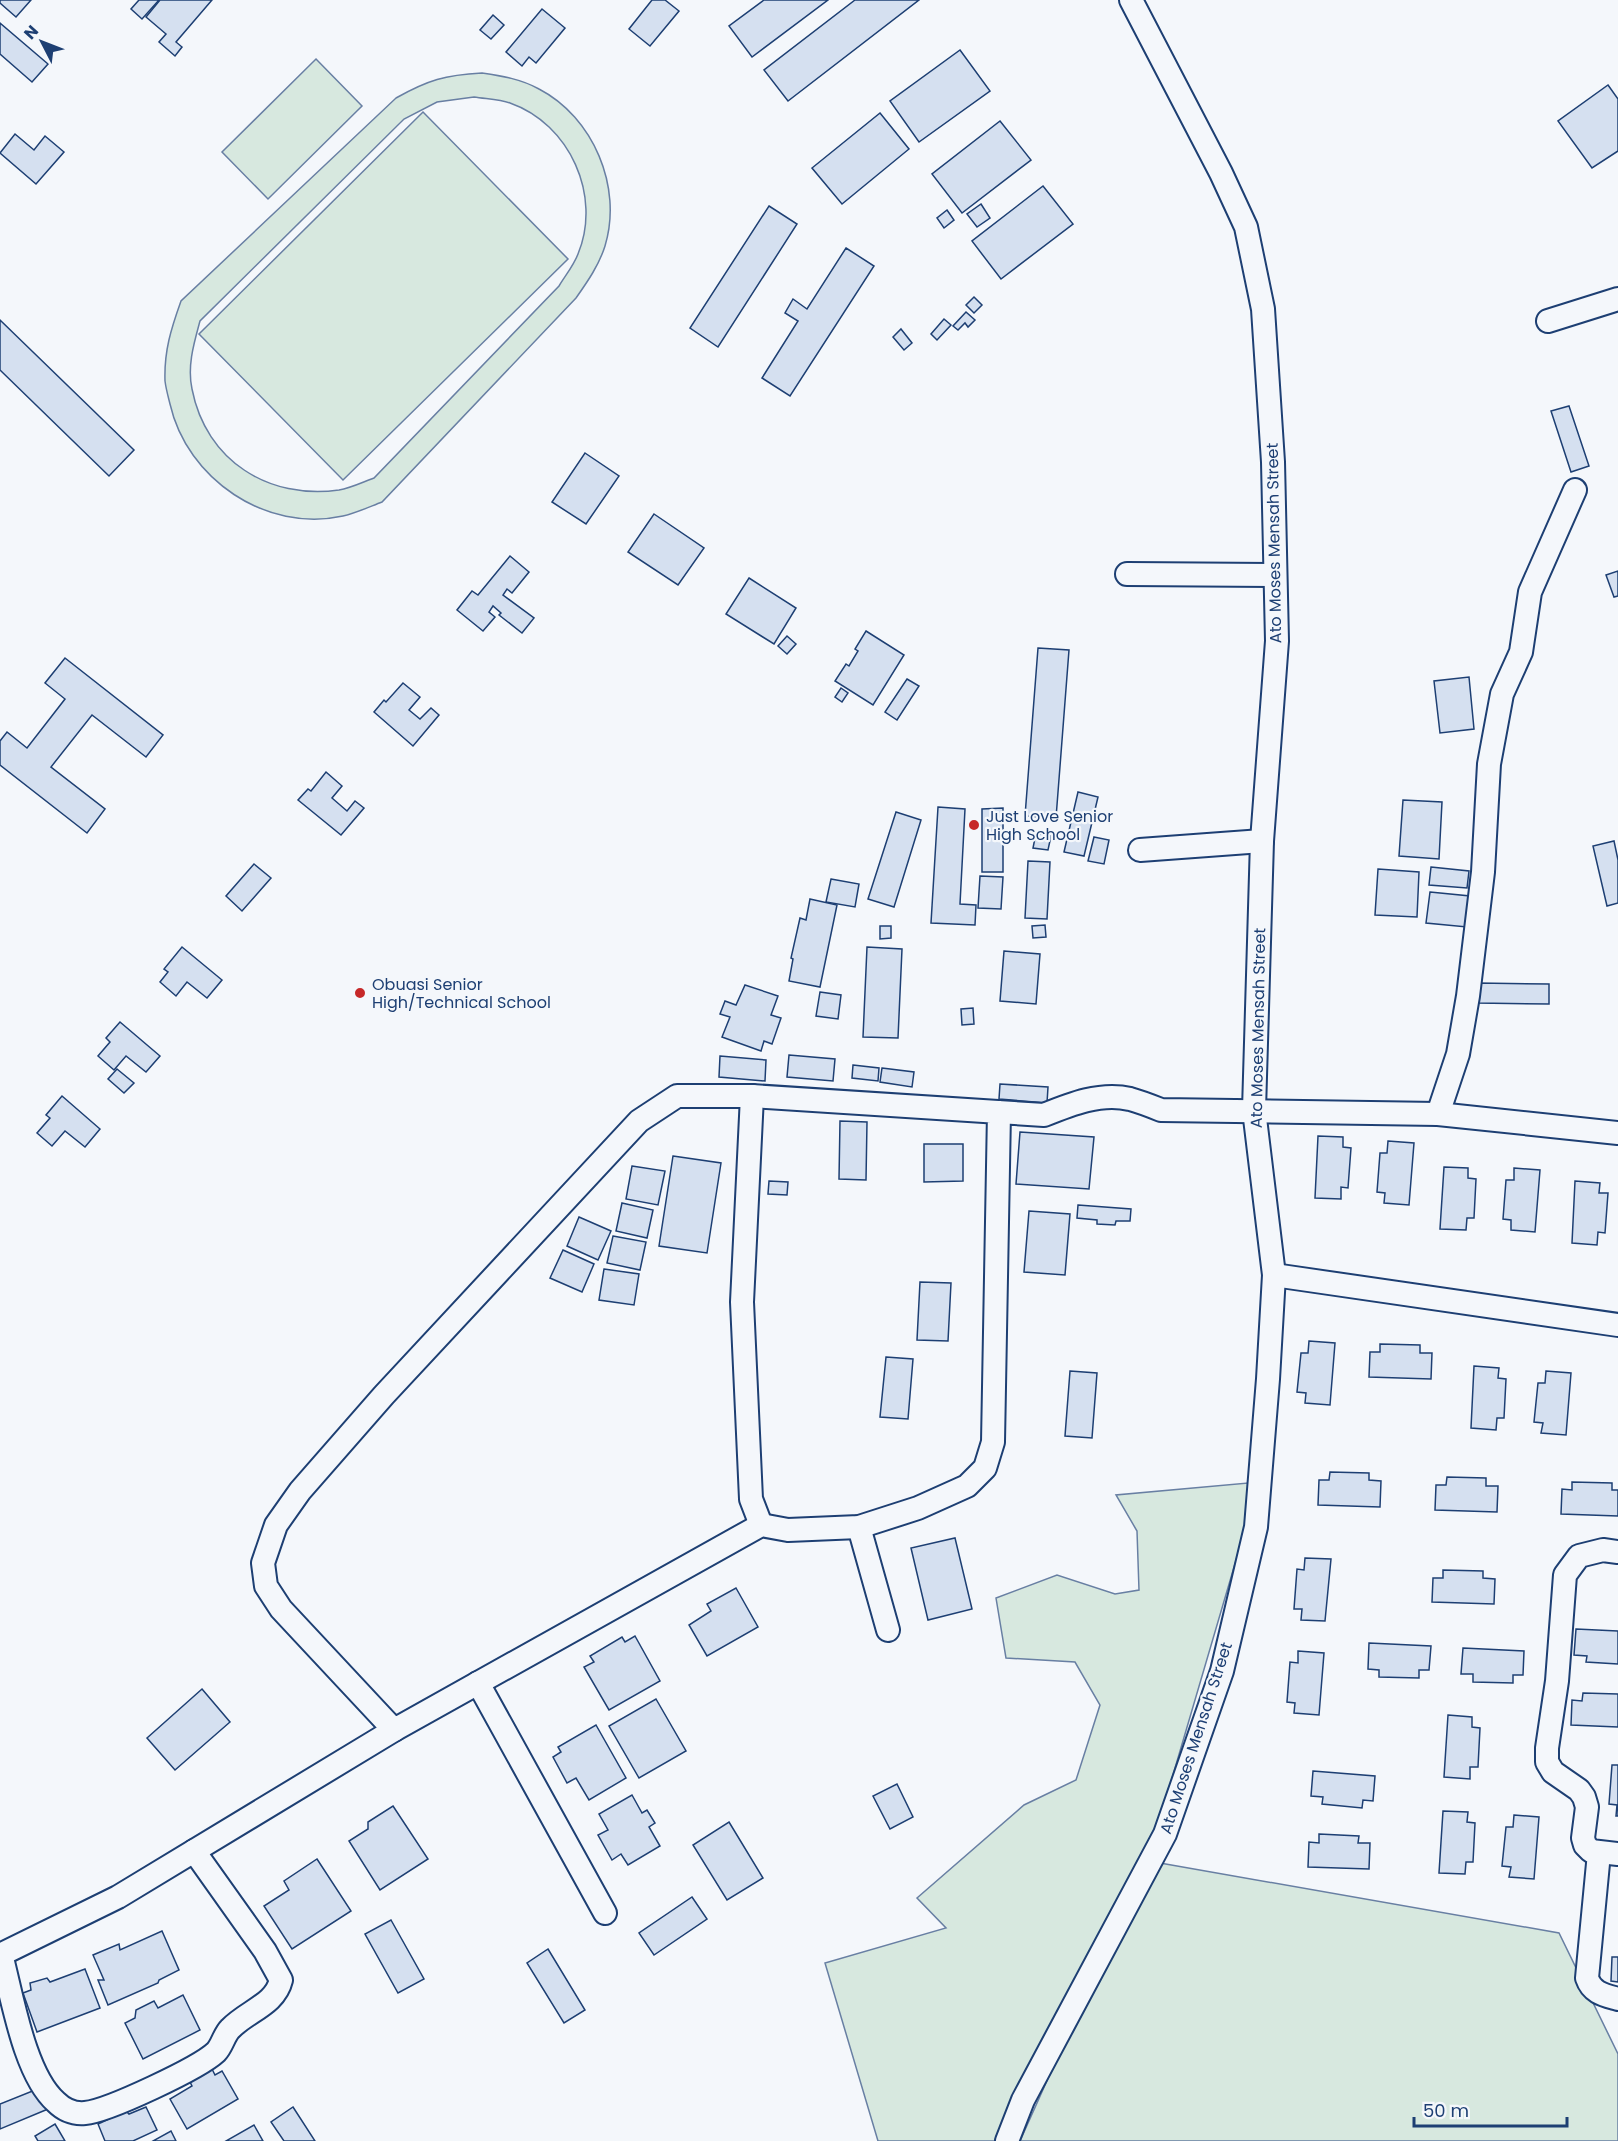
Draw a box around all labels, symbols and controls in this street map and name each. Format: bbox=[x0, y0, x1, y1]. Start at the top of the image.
north arrow bbox=[12, 12, 72, 72]
text: N bbox=[19, 20, 44, 44]
street label: Ato Moses Mensah Street bbox=[1261, 442, 1287, 643]
place label: Just Love Senior High School bbox=[986, 805, 1113, 846]
marker: Just Love Senior High School bbox=[967, 818, 981, 832]
street label: Ato Moses Mensah Street bbox=[1245, 927, 1271, 1128]
place label: Obuasi Senior High/Technical School bbox=[372, 973, 551, 1014]
marker: Obuasi Senior High/Technical School bbox=[353, 986, 367, 1000]
street label: Ato Moses Mensah Street bbox=[1154, 1639, 1238, 1837]
scale bar bbox=[1414, 2090, 1567, 2128]
text: 50 m bbox=[1423, 2098, 1469, 2123]

